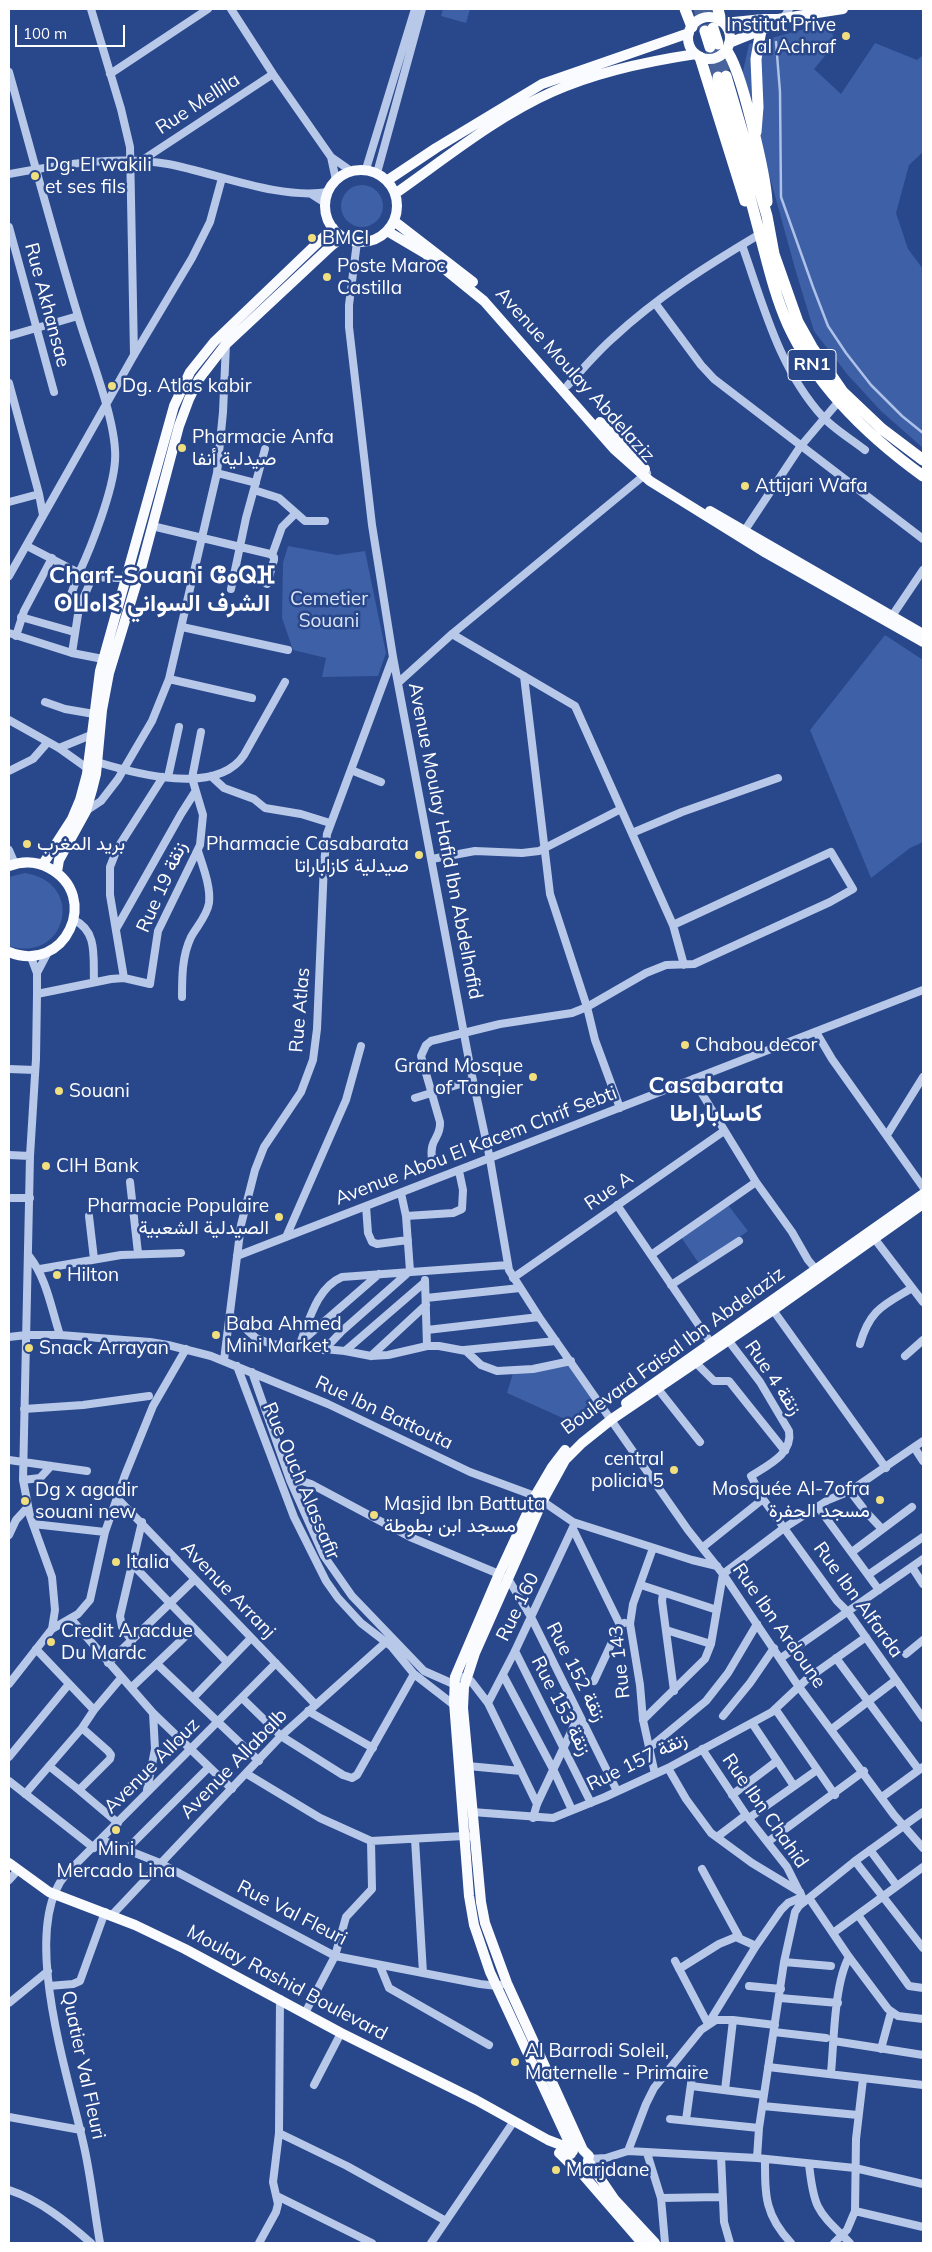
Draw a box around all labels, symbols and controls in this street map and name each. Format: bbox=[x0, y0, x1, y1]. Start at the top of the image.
place label: Institut Prive al Achraf bbox=[726, 14, 836, 58]
scale bar bbox=[18, 15, 128, 47]
text: 100 m bbox=[23, 24, 67, 43]
marker: Institut Prive al Achraf bbox=[840, 30, 852, 42]
street label: Rue Mellila bbox=[152, 68, 244, 140]
place label: Dg. El wakili et ses fils bbox=[45, 154, 152, 198]
marker: Dg. El wakili et ses fils bbox=[29, 170, 41, 182]
place label: BMCI bbox=[322, 227, 369, 249]
marker: BMCI bbox=[306, 232, 318, 244]
street label: Rue Akhansae bbox=[19, 240, 75, 370]
place label: Poste Maroc Castilla bbox=[337, 255, 446, 299]
marker: Poste Maroc Castilla bbox=[321, 271, 333, 283]
street label: Avenue Moulay Abdelaziz bbox=[490, 283, 660, 467]
road number: RN1 bbox=[788, 350, 836, 380]
place label: Dg. Atlas kabir bbox=[122, 375, 252, 397]
marker: Dg. Atlas kabir bbox=[106, 380, 118, 392]
place label: Pharmacie Anfa صيدلية أنفا bbox=[192, 426, 334, 470]
marker: Pharmacie Anfa صيدلية أنفا bbox=[176, 442, 188, 454]
place label: Attijari Wafa bbox=[755, 475, 868, 497]
marker: Attijari Wafa bbox=[739, 480, 751, 492]
district label: Charf-Souani ⵛⴰⵕⴼ ⵙⵡⴰⵏⵉ الشرف السواني bbox=[49, 562, 275, 618]
park label: Cemetier Souani bbox=[290, 588, 368, 632]
street label: Avenue Moulay Hafid Ibn Abdelhafid bbox=[403, 681, 487, 1001]
place label: بريد المغرب bbox=[37, 833, 125, 855]
place label: Pharmacie Casabarata صيدلية كازاباراتا bbox=[206, 833, 409, 877]
marker: بريد المغرب bbox=[21, 838, 33, 850]
street label: Rue 19 زنقة bbox=[132, 838, 192, 936]
marker: Pharmacie Casabarata صيدلية كازاباراتا bbox=[413, 849, 425, 861]
street label: Rue Atlas bbox=[285, 967, 315, 1053]
place label: Chabou decor bbox=[695, 1034, 817, 1056]
marker: Chabou decor bbox=[679, 1039, 691, 1051]
place label: Grand Mosque of Tangier bbox=[394, 1055, 523, 1099]
marker: Grand Mosque of Tangier bbox=[527, 1071, 539, 1083]
district label: Casabarata كاساباراطا bbox=[642, 1072, 790, 1128]
place label: Souani bbox=[69, 1080, 130, 1102]
street label: Avenue Abou El Kacem Chrif Sebti bbox=[332, 1082, 620, 1210]
marker: Souani bbox=[53, 1085, 65, 1097]
place label: CIH Bank bbox=[56, 1155, 139, 1177]
marker: CIH Bank bbox=[40, 1160, 52, 1172]
street label: Rue A bbox=[581, 1167, 637, 1215]
place label: Pharmacie Populaire الصيدلية الشعبية bbox=[87, 1195, 269, 1239]
marker: Pharmacie Populaire الصيدلية الشعبية bbox=[273, 1211, 285, 1223]
street label: Boulevard Faisal Ibn Abdelaziz bbox=[557, 1262, 789, 1440]
place label: Hilton bbox=[67, 1264, 119, 1286]
marker: Hilton bbox=[51, 1269, 63, 1281]
place label: Baba Ahmed Mini Market bbox=[226, 1313, 342, 1357]
marker: Baba Ahmed Mini Market bbox=[210, 1329, 222, 1341]
street label: Rue 4 زنقة bbox=[740, 1336, 806, 1420]
place label: Snack Arrayan bbox=[39, 1337, 169, 1359]
marker: Snack Arrayan bbox=[23, 1342, 35, 1354]
street label: Rue Ibn Battouta bbox=[312, 1371, 456, 1455]
street label: Rue Ouch Alassafir bbox=[258, 1399, 344, 1563]
place label: central policia 5 bbox=[591, 1448, 664, 1492]
marker: central policia 5 bbox=[668, 1464, 680, 1476]
place label: Mosquée Al-7ofra مسجد الحفرة bbox=[712, 1478, 870, 1522]
place label: Dg x agadir souani new bbox=[35, 1479, 138, 1523]
place label: Masjid Ibn Battuta مسجد ابن بطوطة bbox=[384, 1493, 545, 1537]
marker: Mosquée Al-7ofra مسجد الحفرة bbox=[874, 1494, 886, 1506]
marker: Dg x agadir souani new bbox=[19, 1495, 31, 1507]
marker: Masjid Ibn Battuta مسجد ابن بطوطة bbox=[368, 1509, 380, 1521]
street label: Avenue Arranj bbox=[176, 1537, 280, 1643]
street label: Rue Ibn Alfarda bbox=[808, 1538, 908, 1662]
place label: Italia bbox=[126, 1551, 169, 1573]
marker: Italia bbox=[110, 1556, 122, 1568]
street label: Rue Ibn Ardoune bbox=[727, 1559, 831, 1693]
street label: Rue 160 bbox=[492, 1569, 544, 1645]
street label: Rue 152 زنقة bbox=[541, 1618, 611, 1726]
place label: Credit Aracdue Du Mardc bbox=[61, 1620, 193, 1664]
street label: Rue 143 bbox=[605, 1624, 635, 1700]
marker: Credit Aracdue Du Mardc bbox=[45, 1636, 57, 1648]
street label: Rue 153 زنقة bbox=[526, 1652, 596, 1760]
street label: Avenue Allabalb bbox=[176, 1704, 292, 1824]
street label: Avenue Allouz bbox=[99, 1713, 205, 1819]
street label: Rue 157 زنقة bbox=[583, 1728, 691, 1796]
street label: Rue Ibn Chahid bbox=[717, 1749, 813, 1873]
marker: Mini Mercado Lina bbox=[110, 1824, 122, 1836]
place label: Mini Mercado Lina bbox=[57, 1838, 175, 1882]
street label: Rue Val Fleuri bbox=[233, 1876, 351, 1950]
street label: Moulay Rashid Boulevard bbox=[183, 1920, 391, 2046]
street label: Quatier Val Fleuri bbox=[56, 1989, 110, 2141]
place label: Al Barrodi Soleil, Maternelle - Primaire bbox=[525, 2040, 709, 2084]
marker: Al Barrodi Soleil, Maternelle - Primaire bbox=[509, 2056, 521, 2068]
place label: Marjdane bbox=[566, 2159, 649, 2181]
marker: Marjdane bbox=[550, 2164, 562, 2176]

